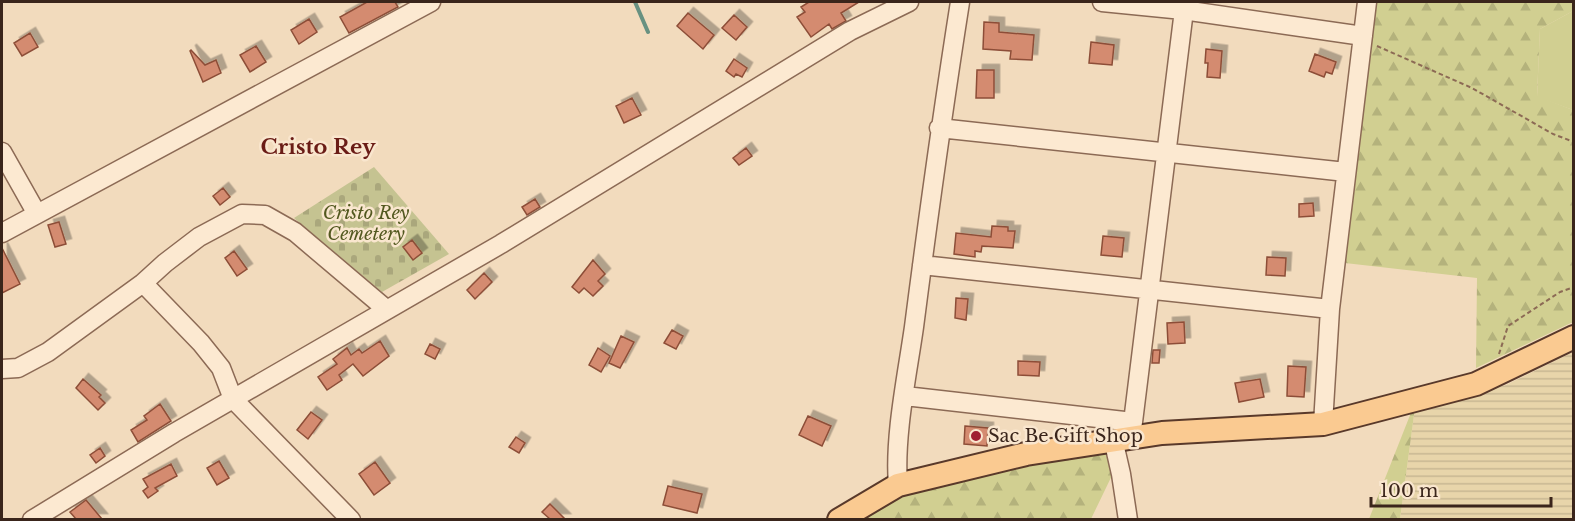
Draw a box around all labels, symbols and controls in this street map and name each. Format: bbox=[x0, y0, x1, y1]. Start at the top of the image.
district label: Cristo Rey bbox=[260, 134, 376, 160]
park label: Cristo Rey Cemetery bbox=[323, 202, 410, 245]
place label: Sac Be Gift Shop bbox=[988, 425, 1143, 447]
marker: Sac Be Gift Shop bbox=[969, 429, 983, 443]
scale bar bbox=[1371, 470, 1551, 508]
text: 100 m bbox=[1380, 480, 1438, 502]

